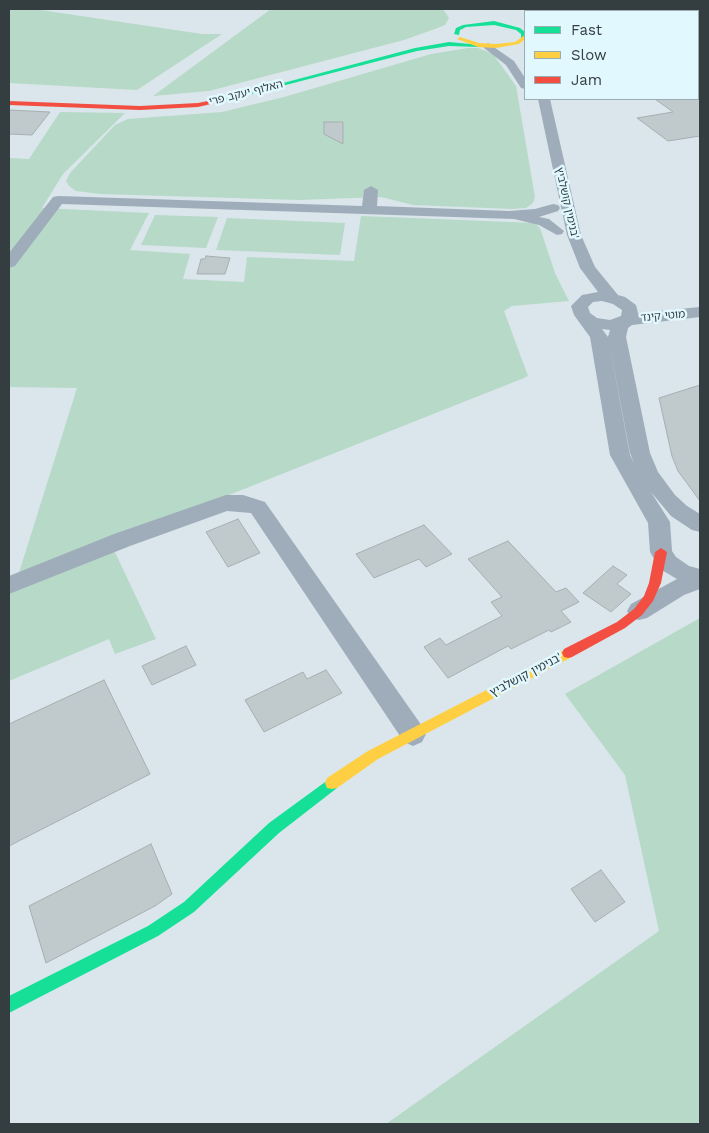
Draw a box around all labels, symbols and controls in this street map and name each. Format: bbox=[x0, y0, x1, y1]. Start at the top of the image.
legend bbox=[524, 10, 699, 100]
text: Fast bbox=[571, 21, 602, 39]
text: Slow bbox=[571, 46, 607, 64]
text: Jam bbox=[571, 71, 602, 89]
street label: האלוף יעקב פרי bbox=[208, 77, 284, 109]
street label: בנימין קושלביץ' bbox=[552, 166, 582, 240]
street label: מוטי קינד bbox=[640, 307, 686, 325]
street label: בנימין קושלביץ' bbox=[488, 650, 564, 700]

